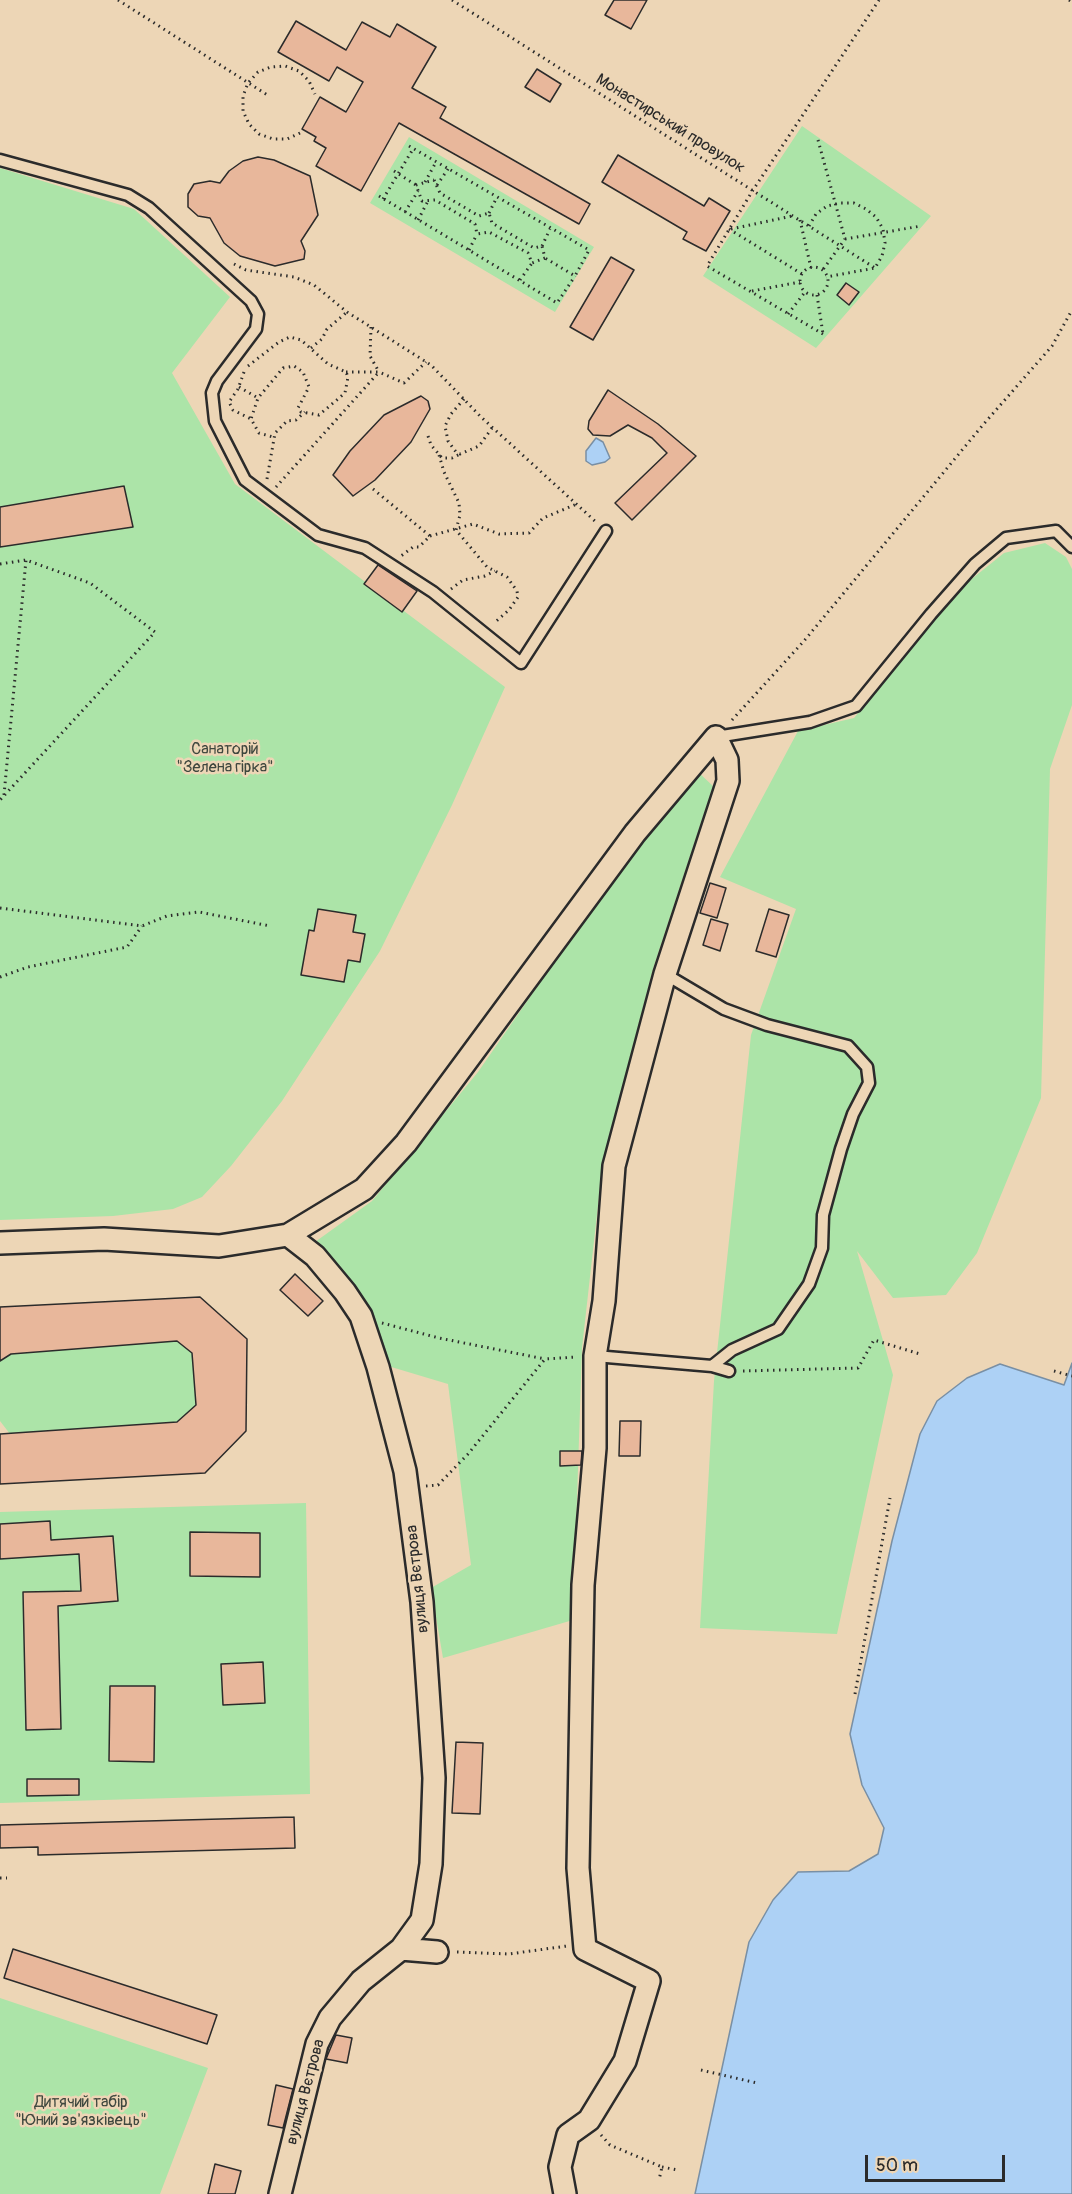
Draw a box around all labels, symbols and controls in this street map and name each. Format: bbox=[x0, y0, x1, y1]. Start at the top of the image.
street label: Монастирський провулок bbox=[592, 70, 748, 178]
park label: Санаторій "Зелена гірка" bbox=[176, 740, 274, 778]
street label: вулиця Вєтрова bbox=[403, 1524, 433, 1634]
street label: вулиця Вєтрова bbox=[283, 2037, 329, 2147]
park label: Дитячий табір "Юний зв'язківець" bbox=[15, 2093, 147, 2131]
scale bar bbox=[868, 2143, 1008, 2181]
text: 50 m bbox=[876, 2154, 918, 2177]

